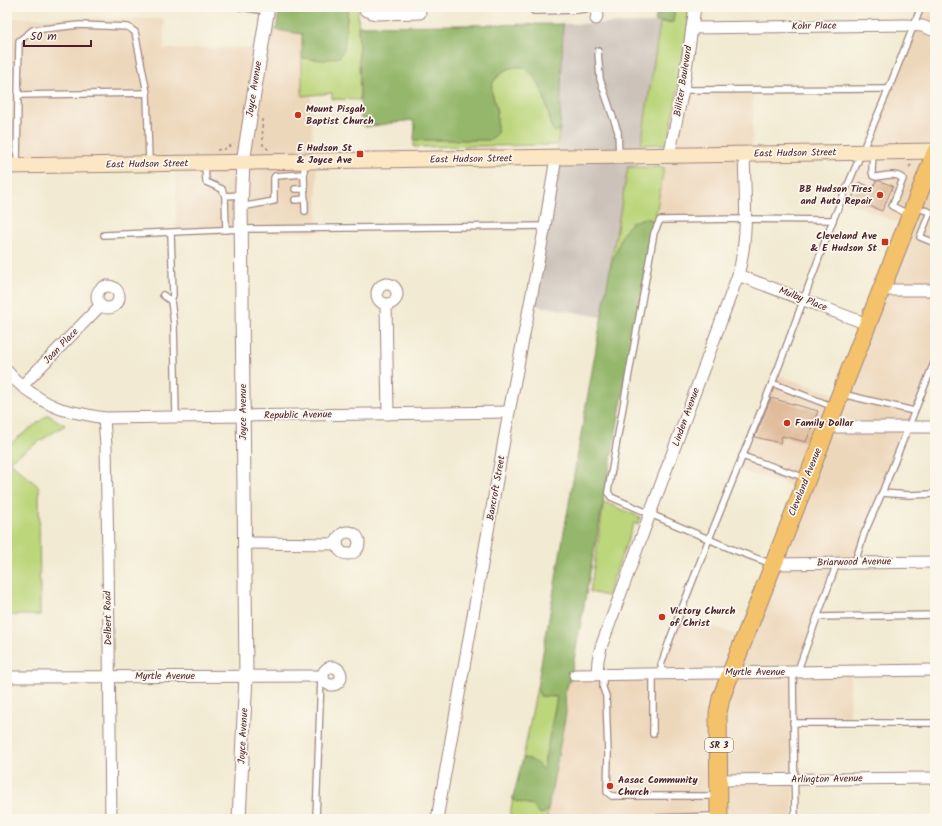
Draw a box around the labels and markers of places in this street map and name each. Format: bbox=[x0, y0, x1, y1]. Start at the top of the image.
place label: Mount Pisgah Baptist Church bbox=[306, 101, 374, 129]
marker: Mount Pisgah Baptist Church bbox=[293, 110, 303, 120]
place label: E Hudson St & Joyce Ave bbox=[297, 140, 352, 168]
marker: E Hudson St & Joyce Ave bbox=[355, 149, 365, 159]
place label: BB Hudson Tires and Auto Repair bbox=[799, 181, 872, 209]
marker: BB Hudson Tires and Auto Repair bbox=[875, 190, 885, 200]
place label: Cleveland Ave & E Hudson St bbox=[811, 228, 877, 256]
marker: Cleveland Ave & E Hudson St bbox=[880, 237, 890, 247]
place label: Family Dollar bbox=[795, 415, 854, 431]
marker: Family Dollar bbox=[782, 418, 792, 428]
place label: Victory Church of Christ bbox=[670, 603, 736, 631]
marker: Victory Church of Christ bbox=[657, 612, 667, 622]
place label: Aasac Community Church bbox=[618, 772, 699, 800]
marker: Aasac Community Church bbox=[605, 781, 615, 791]

